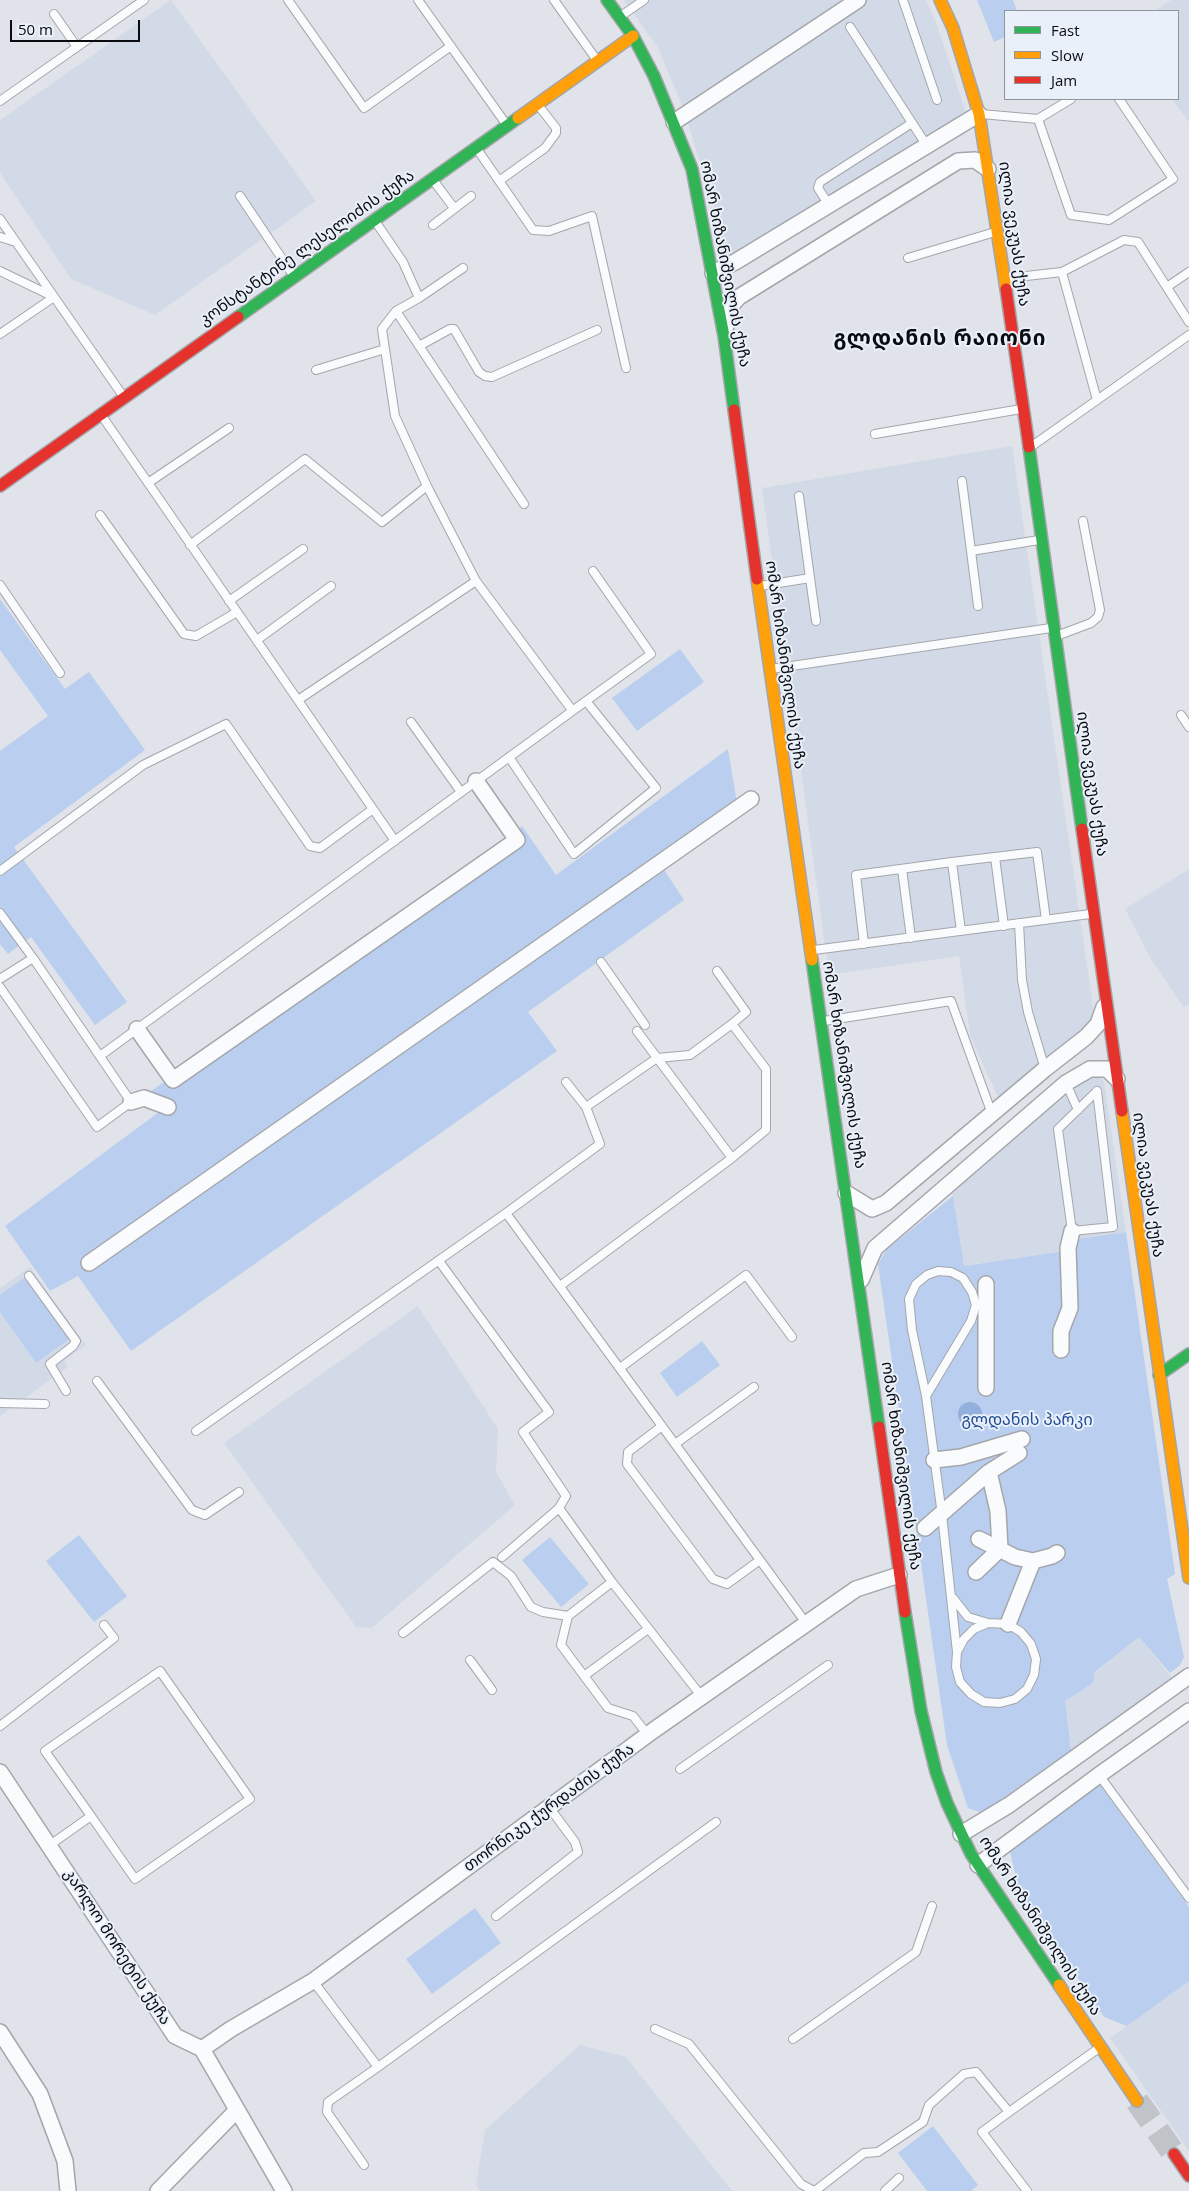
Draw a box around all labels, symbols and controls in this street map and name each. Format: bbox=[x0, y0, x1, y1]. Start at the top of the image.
scale bar bbox=[12, 10, 142, 42]
legend bbox=[1004, 10, 1179, 100]
text: 50 m bbox=[18, 19, 53, 39]
text: Fast bbox=[1051, 20, 1080, 40]
text: Slow bbox=[1051, 45, 1084, 65]
text: Jam bbox=[1051, 70, 1077, 90]
street label: ომარ ხიზანიშვილის ქუჩა bbox=[696, 159, 754, 369]
street label: ილია ვეკუას ქუჩა bbox=[994, 160, 1034, 308]
street label: კონსტანტინე ლესელიძის ქუჩა bbox=[196, 166, 418, 330]
district label: გლდანის რაიონი bbox=[832, 326, 1048, 352]
street label: ომარ ხიზანიშვილის ქუჩა bbox=[761, 560, 809, 770]
street label: ილია ვეკუას ქუჩა bbox=[1072, 710, 1112, 858]
street label: ომარ ხიზანიშვილის ქუჩა bbox=[818, 960, 870, 1170]
street label: ილია ვეკუას ქუჩა bbox=[1128, 1111, 1168, 1259]
street label: ომარ ხიზანიშვილის ქუჩა bbox=[877, 1361, 925, 1571]
park label: გლდანის პარკი bbox=[961, 1410, 1093, 1430]
street label: თორნიკე ქურდაძის ქუჩა bbox=[460, 1740, 638, 1876]
street label: ომარ ხიზანიშვილის ქუჩა bbox=[975, 1833, 1105, 2019]
street label: კარლო მორეტის ქუჩა bbox=[59, 1865, 175, 2029]

